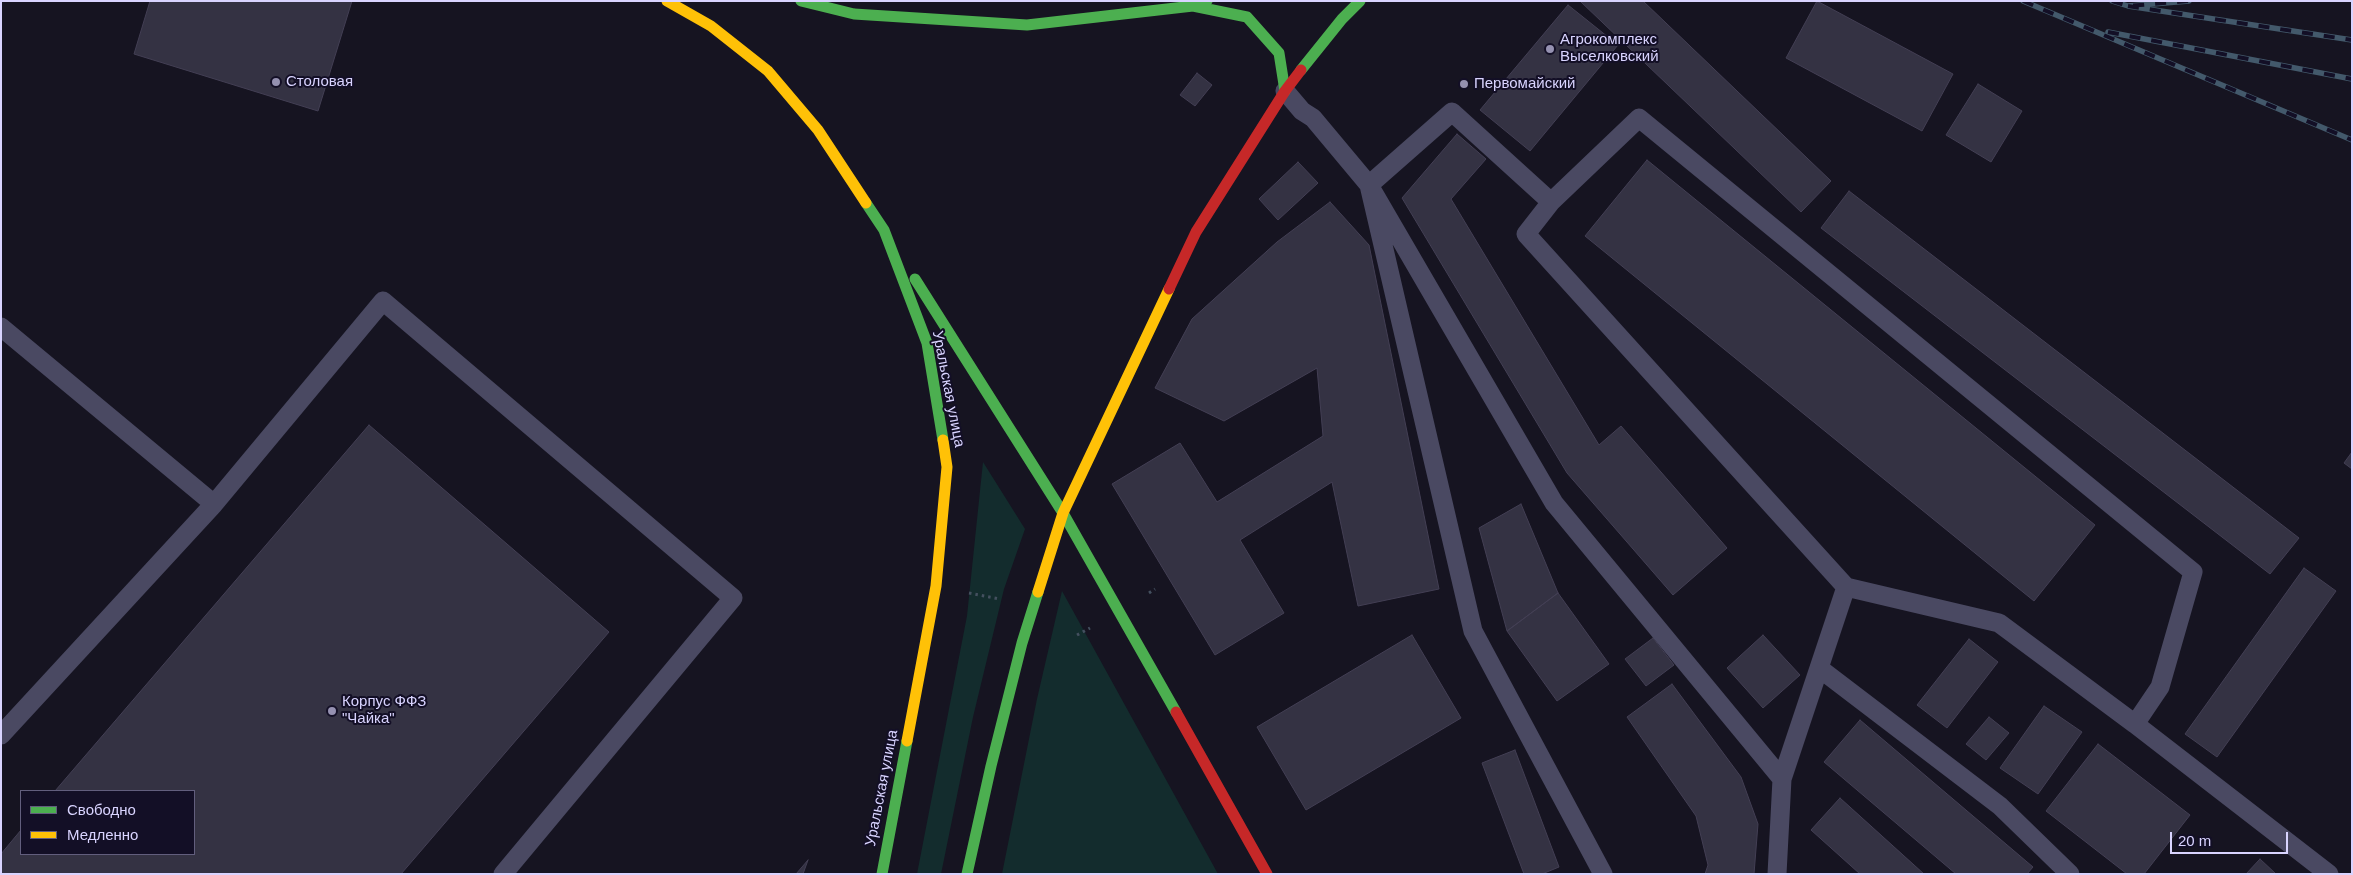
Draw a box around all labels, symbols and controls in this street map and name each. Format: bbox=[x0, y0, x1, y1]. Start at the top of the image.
place label: Агрокомплекс Выселковский bbox=[1560, 31, 1659, 66]
marker: Агрокомплекс Выселковский bbox=[1544, 43, 1556, 55]
place label: Столовая bbox=[286, 73, 353, 91]
place label: Первомайский bbox=[1474, 75, 1575, 93]
marker: Столовая bbox=[270, 76, 282, 88]
marker: Первомайский bbox=[1458, 78, 1470, 90]
street label: Уральская улица bbox=[928, 329, 968, 449]
place label: Корпус ФФЗ "Чайка" bbox=[342, 693, 426, 728]
marker: Корпус ФФЗ "Чайка" bbox=[326, 705, 338, 717]
street label: Уральская улица bbox=[862, 728, 902, 848]
legend bbox=[20, 790, 195, 855]
text: Свободно bbox=[67, 801, 136, 818]
scale bar bbox=[2173, 822, 2290, 854]
text: Медленно bbox=[67, 826, 138, 843]
text: 20 m bbox=[2178, 832, 2211, 849]

